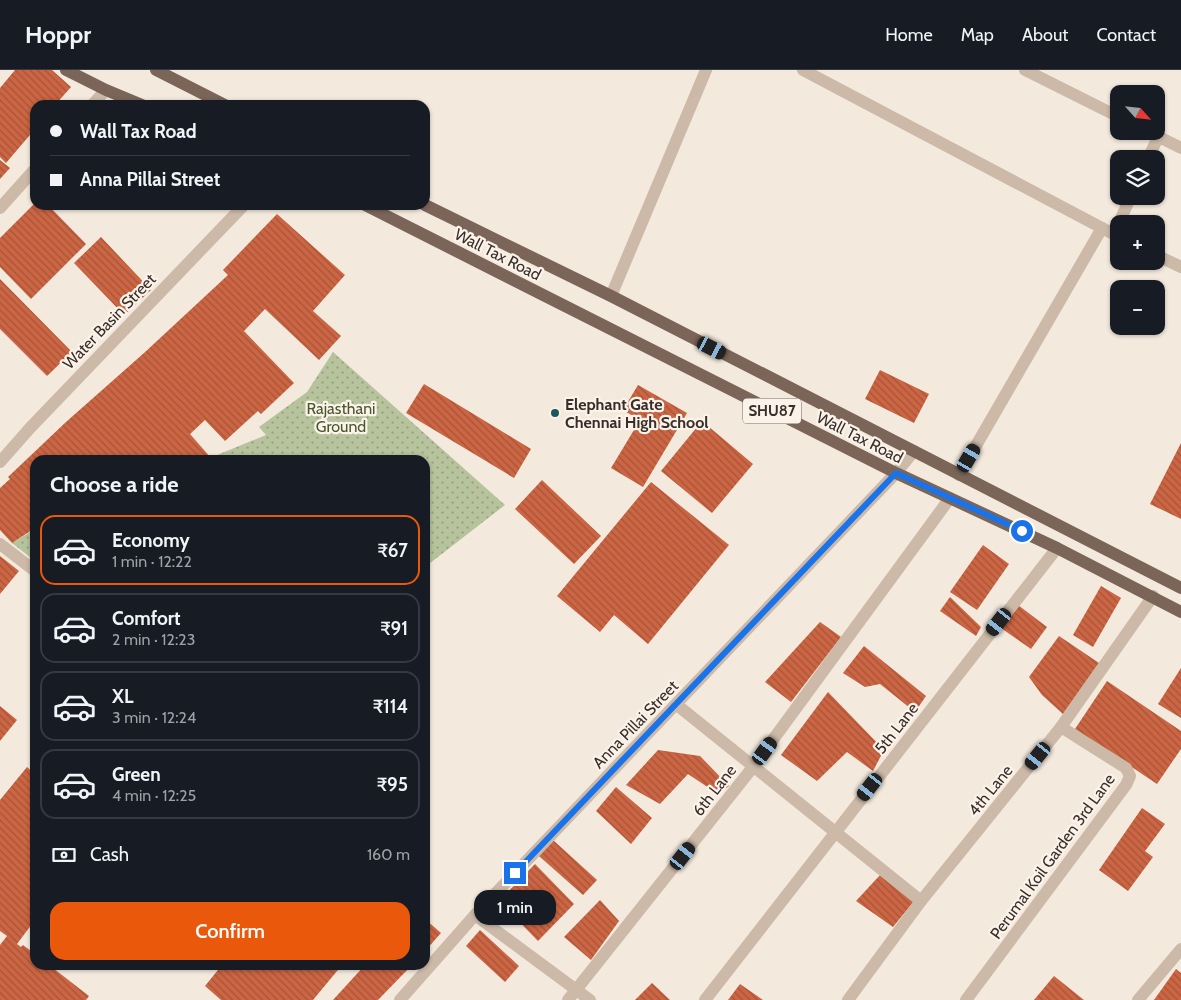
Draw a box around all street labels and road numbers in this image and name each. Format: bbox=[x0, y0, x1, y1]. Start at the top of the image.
street label: Wall Tax Road bbox=[451, 225, 544, 284]
street label: Water Basin Street bbox=[59, 269, 160, 373]
road number: SHU87 bbox=[743, 398, 801, 424]
street label: Wall Tax Road bbox=[813, 408, 906, 467]
street label: Anna Pillai Street bbox=[589, 676, 682, 772]
street label: 5th Lane bbox=[871, 699, 922, 757]
street label: 6th Lane bbox=[689, 761, 740, 820]
street label: 4th Lane bbox=[964, 761, 1017, 820]
street label: Perumal Koil Garden 3rd Lane bbox=[986, 770, 1119, 943]

